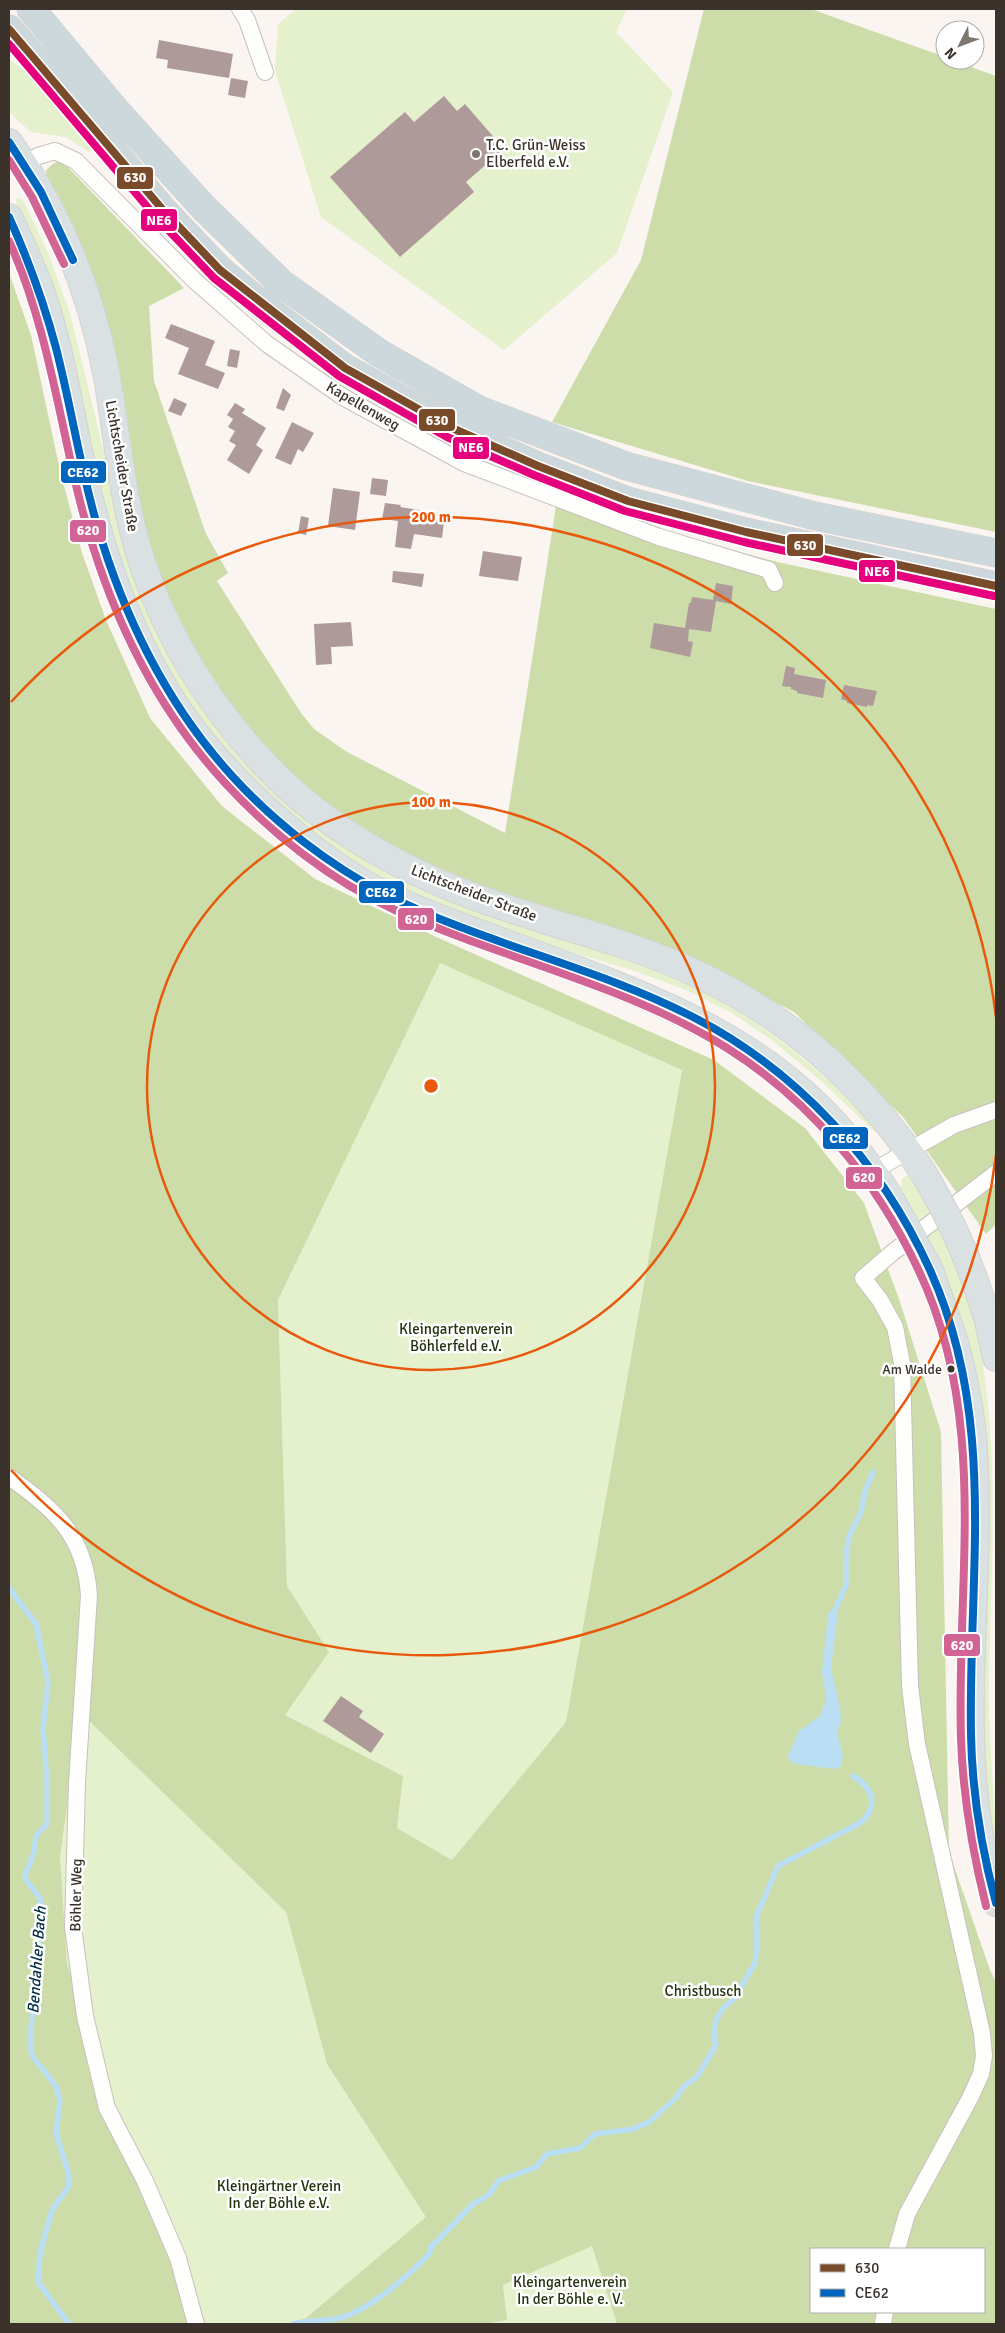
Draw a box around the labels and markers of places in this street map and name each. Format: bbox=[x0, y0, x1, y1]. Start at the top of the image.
place label: T.C. Grün-Weiss Elberfeld e.V. bbox=[486, 136, 586, 171]
marker: T.C. Grün-Weiss Elberfeld e.V. bbox=[470, 148, 482, 160]
centre of rings bbox=[422, 1077, 440, 1095]
place label: Am Walde bbox=[882, 1361, 942, 1378]
marker: Am Walde bbox=[946, 1364, 956, 1374]

